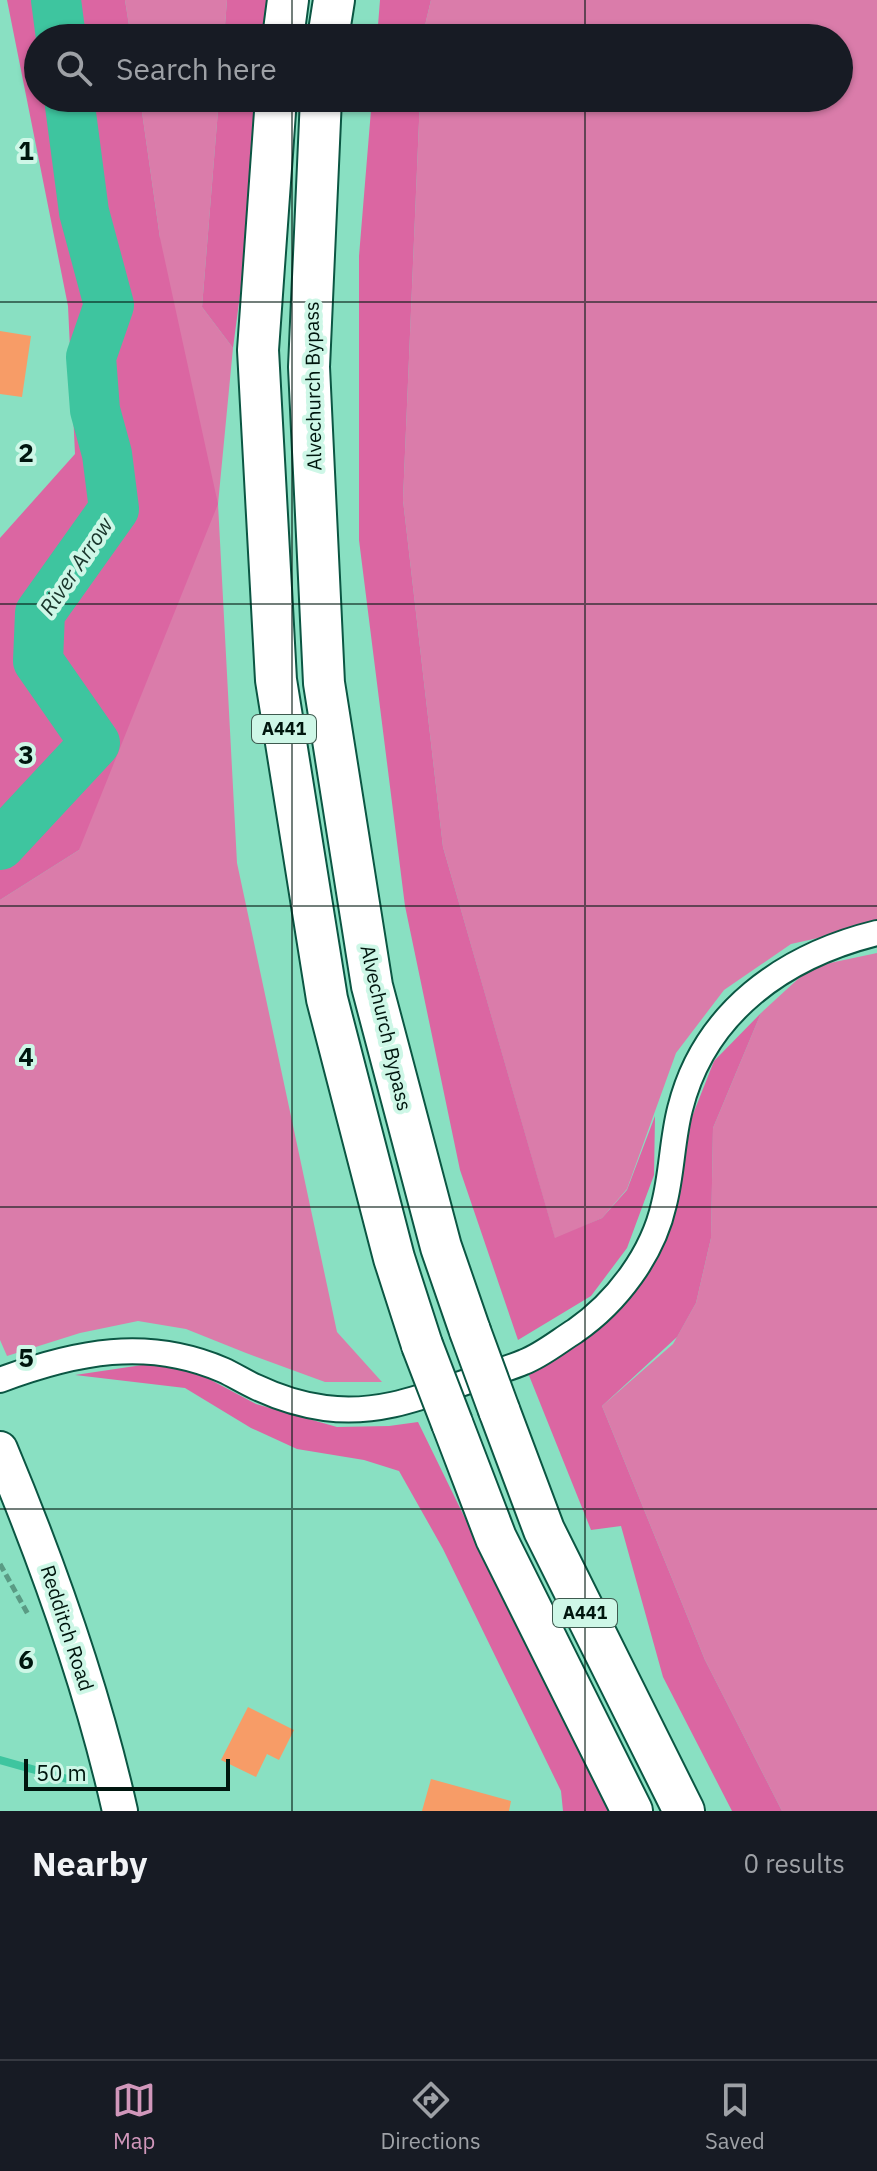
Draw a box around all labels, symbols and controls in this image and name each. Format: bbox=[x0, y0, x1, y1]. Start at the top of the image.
search box bbox=[24, 24, 853, 112]
icon: search bbox=[52, 46, 96, 90]
text: Search here bbox=[116, 49, 277, 88]
text: 1 bbox=[18, 133, 34, 167]
street label: Alvechurch Bypass bbox=[298, 301, 327, 471]
text: 2 bbox=[18, 435, 34, 469]
water label: River Arrow bbox=[32, 511, 119, 620]
road number: A441 bbox=[252, 715, 316, 743]
text: 3 bbox=[18, 737, 34, 771]
street label: Alvechurch Bypass bbox=[354, 942, 419, 1113]
text: 4 bbox=[18, 1039, 34, 1073]
text: 5 bbox=[18, 1340, 34, 1374]
street label: Redditch Road bbox=[34, 1561, 101, 1694]
road number: A441 bbox=[553, 1599, 617, 1627]
text: 6 bbox=[18, 1642, 34, 1676]
scale bar bbox=[24, 1755, 230, 1791]
text: 50 m bbox=[36, 1758, 87, 1787]
text: Nearby bbox=[32, 1841, 147, 1885]
text: 0 results bbox=[743, 1846, 845, 1880]
tab: Map bbox=[112, 2078, 156, 2155]
tab: Directions bbox=[381, 2078, 481, 2155]
tab: Saved bbox=[705, 2078, 765, 2155]

